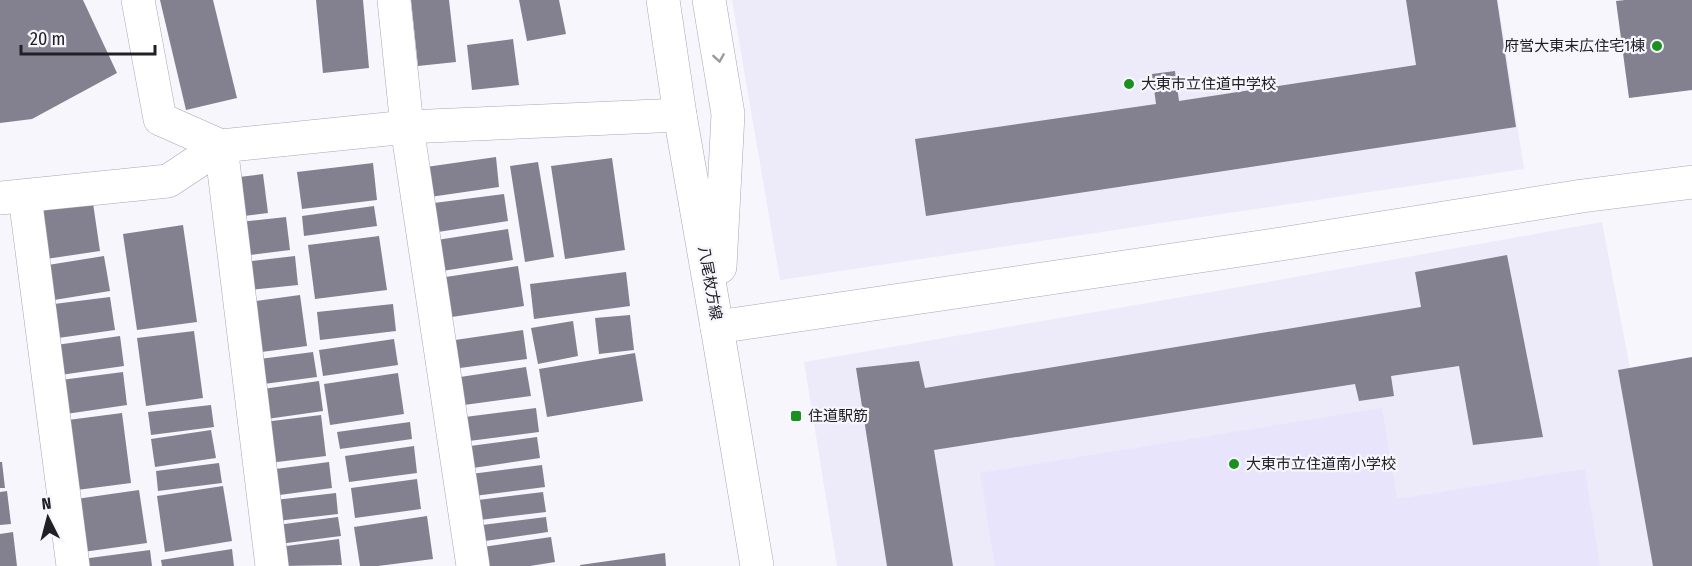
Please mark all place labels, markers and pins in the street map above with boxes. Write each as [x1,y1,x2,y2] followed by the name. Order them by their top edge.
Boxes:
[1504,37,1645,55] place label: 府営大東末広住宅1棟
[1650,39,1664,53] marker: 府営大東末広住宅1棟
[1141,75,1276,93] place label: 大東市立住道中学校
[1122,77,1136,91] marker: 大東市立住道中学校
[808,407,868,425] place label: 住道駅筋
[789,409,803,423] marker: 住道駅筋
[1246,455,1396,473] place label: 大東市立住道南小学校
[1227,457,1241,471] marker: 大東市立住道南小学校

